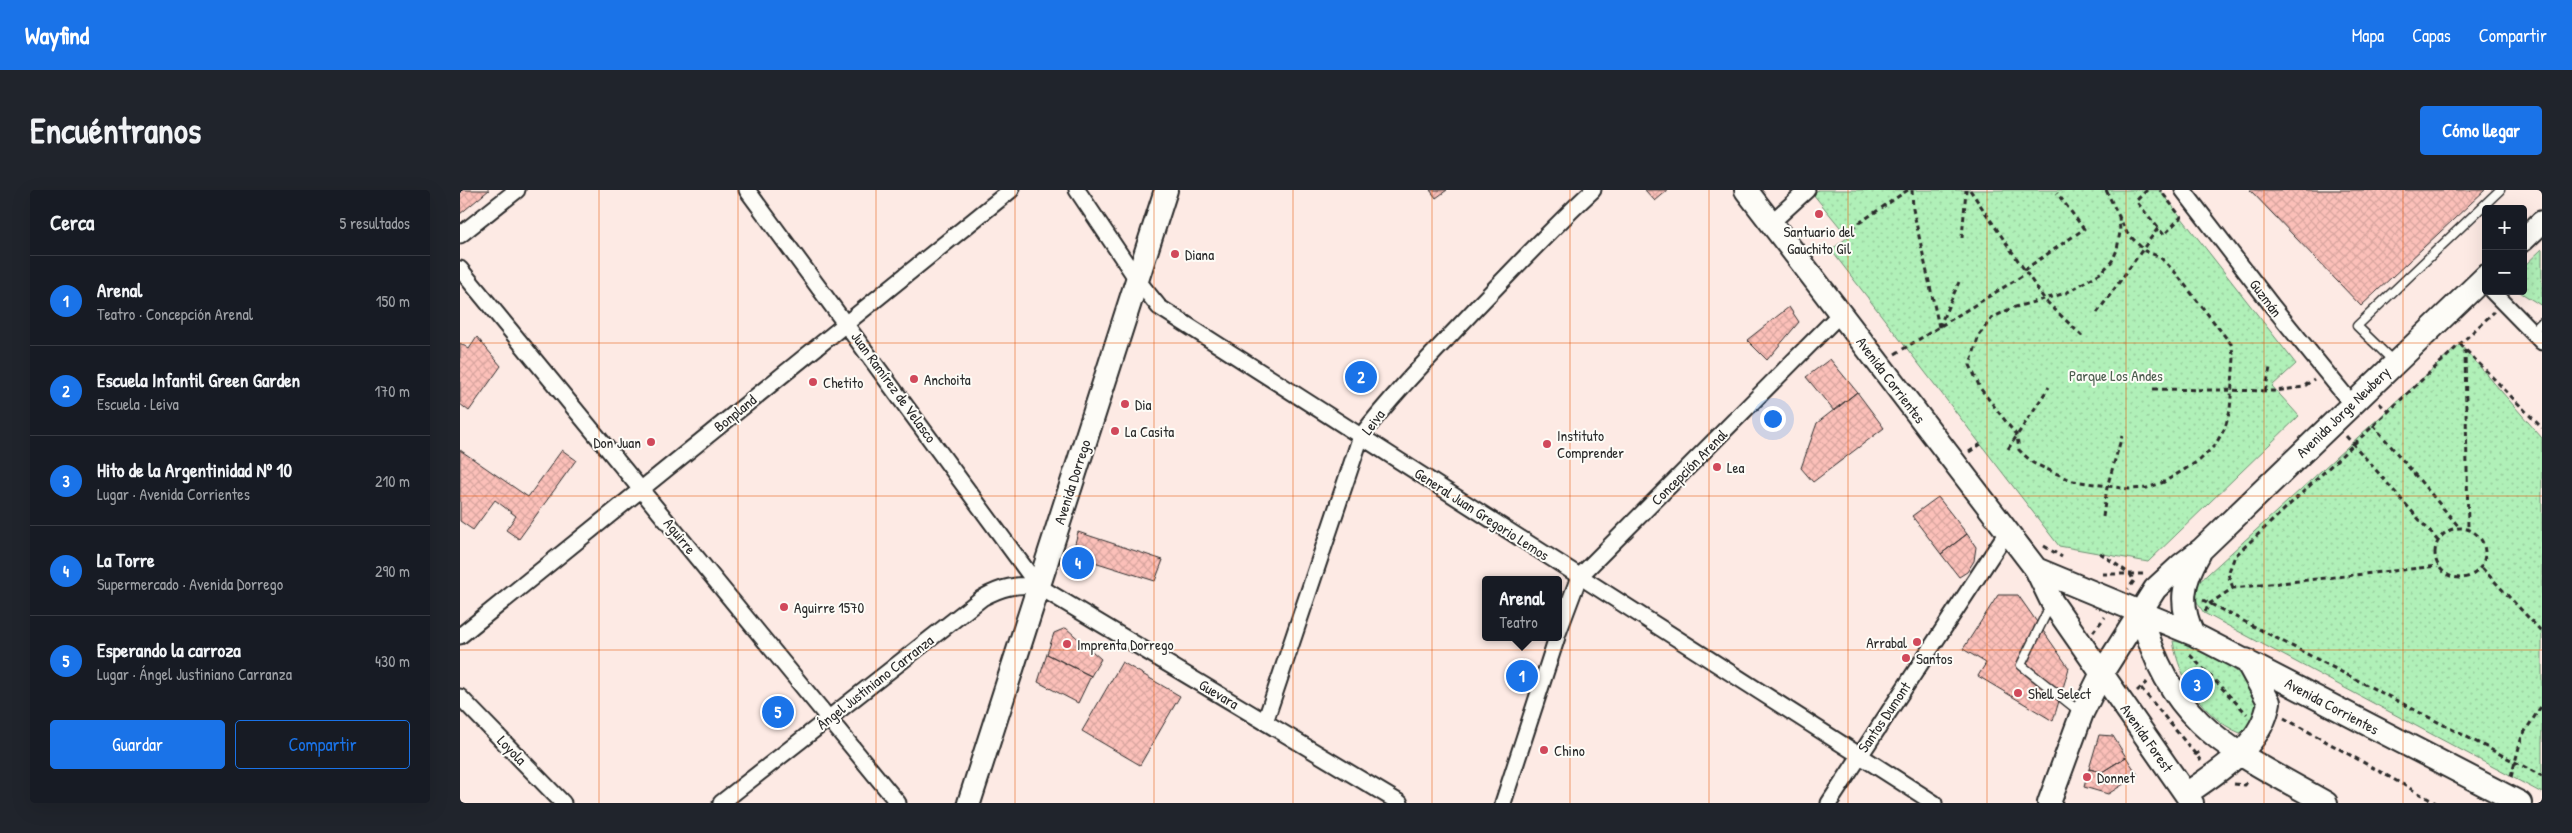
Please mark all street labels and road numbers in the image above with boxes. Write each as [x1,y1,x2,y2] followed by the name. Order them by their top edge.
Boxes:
[2245,275,2287,321] street label: Guzmán
[847,327,941,447] street label: Juan Ramírez de Velasco
[1851,332,1931,428] street label: Avenida Corrientes
[2291,362,2395,462] street label: Avenida Jorge Newbery
[709,389,761,437] street label: Bonpland
[1357,405,1390,439] street label: Leiva
[1646,424,1732,510] street label: Concepción Arenal
[1048,437,1096,527] street label: Avenida Dorrego
[1411,463,1554,566] street label: General Juan Gregorio Lemos
[659,514,701,559] street label: Aguirre
[812,630,938,734] street label: Ángel Justiniano Carranza
[2281,672,2383,740] street label: Avenida Corrientes
[1195,674,1243,714] street label: Guevara
[1853,677,1916,757] street label: Santos Dumont
[2116,700,2179,777] street label: Avenida Forest
[493,731,531,770] street label: Loyola

